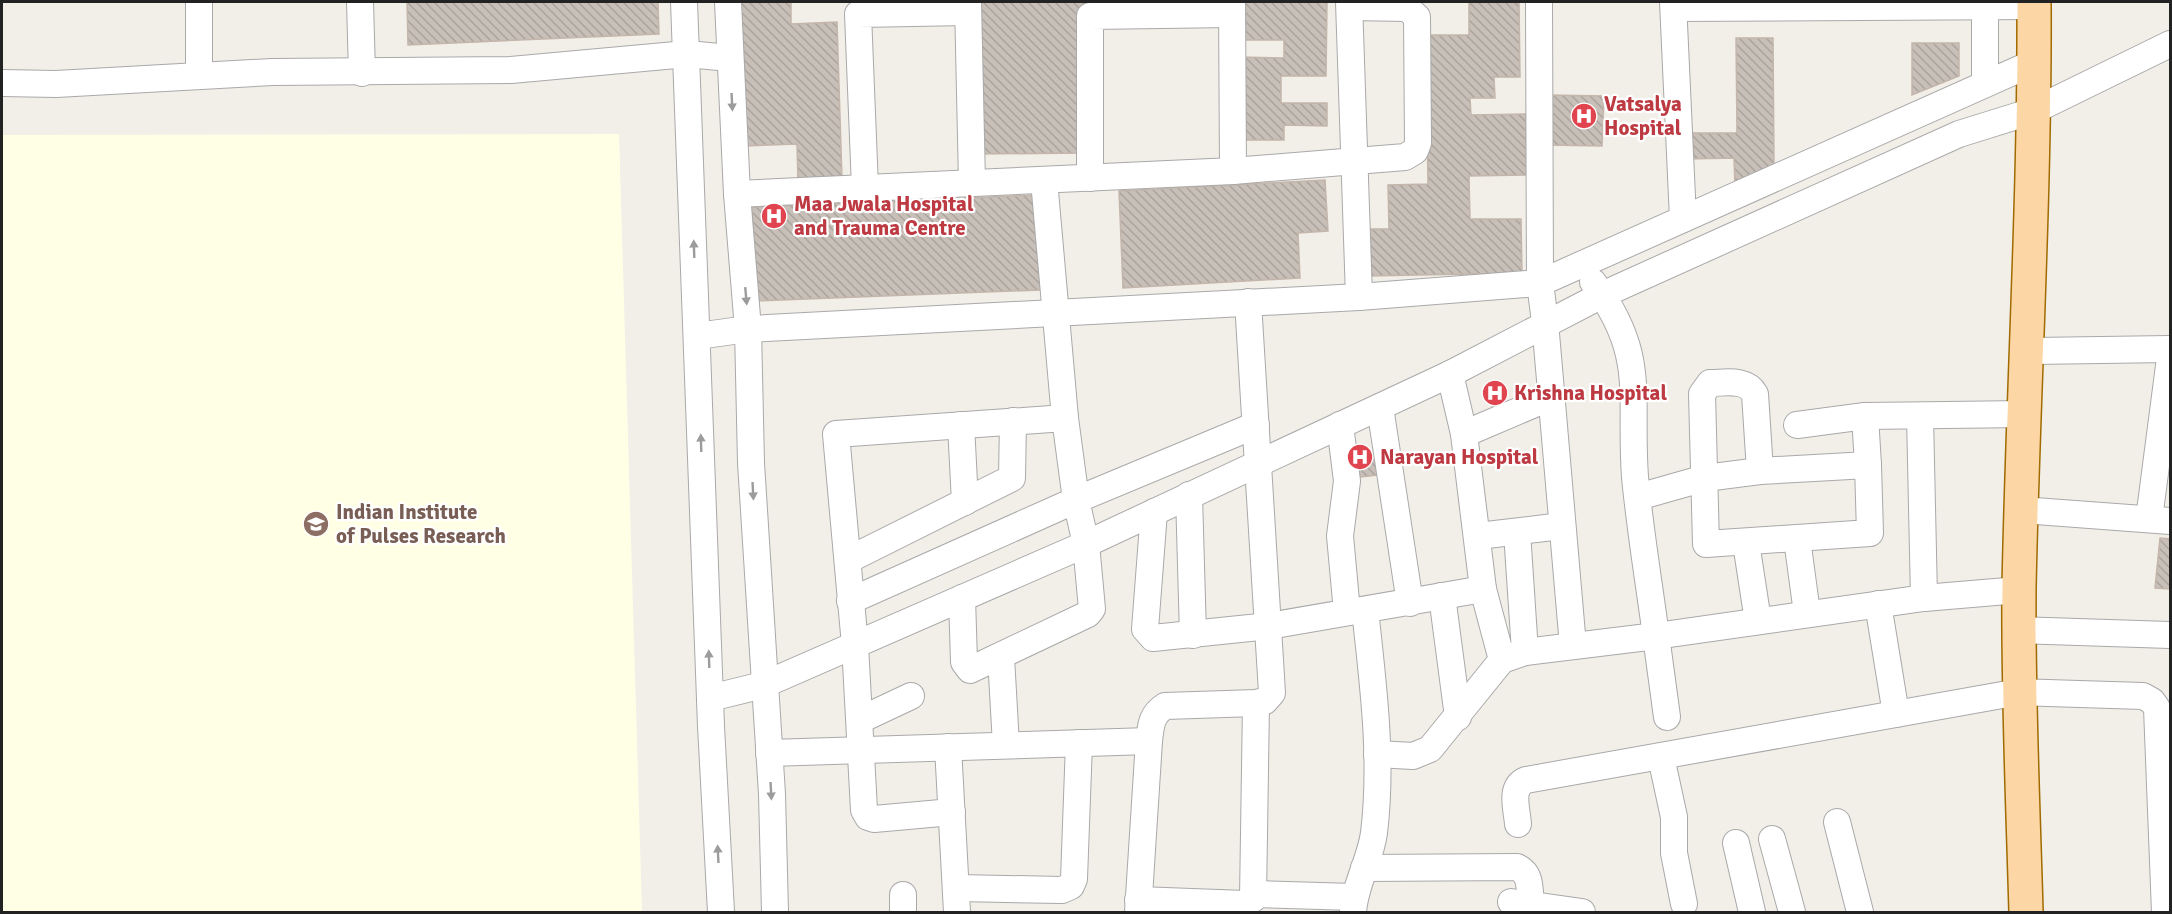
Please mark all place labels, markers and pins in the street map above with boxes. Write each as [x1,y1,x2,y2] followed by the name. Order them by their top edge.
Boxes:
[1604,91,1682,141] place label: Vatsalya Hospital
[1569,101,1599,131] hospital icon: Vatsalya Hospital
[794,191,974,241] place label: Maa Jwala Hospital and Trauma Centre
[759,201,789,231] hospital icon: Maa Jwala Hospital and Trauma Centre
[1480,378,1510,408] hospital icon: Krishna Hospital
[1514,380,1667,406] place label: Krishna Hospital
[1345,442,1375,472] hospital icon: Narayan Hospital
[1380,444,1539,470] place label: Narayan Hospital
[336,499,506,549] place label: Indian Institute of Pulses Research
[301,509,331,539] school or university icon: Indian Institute of Pulses Research

